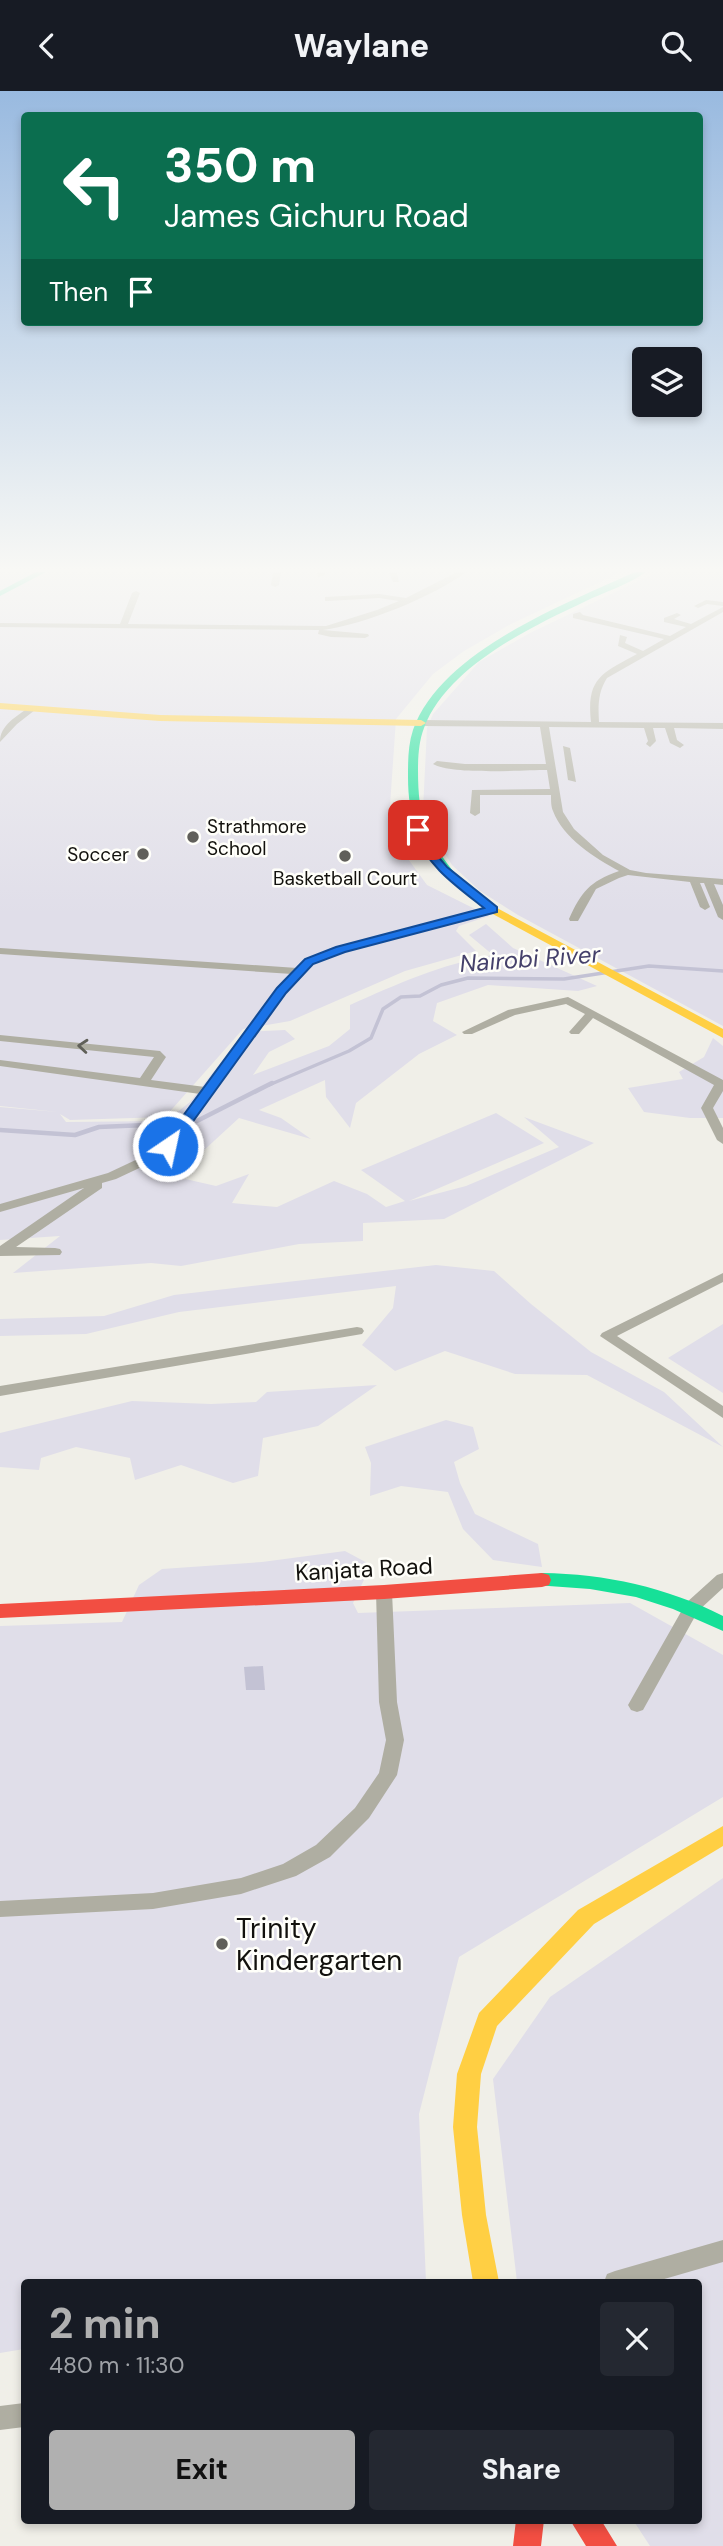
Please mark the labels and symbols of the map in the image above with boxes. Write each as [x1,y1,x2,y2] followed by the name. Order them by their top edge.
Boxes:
[388,800,448,860] pin
[207,814,307,861] place label: Strathmore School
[185,829,201,845] marker: Strathmore School
[67,842,129,867] place label: Soccer
[135,846,151,862] marker: Soccer
[337,848,353,864] marker: Basketball Court
[273,866,417,891] place label: Basketball Court
[459,938,602,979] water label: Nairobi River
[77,1039,88,1054] one-way arrow
[131,1109,205,1183] position arrow
[295,1550,433,1588] street label: Kanjata Road
[236,1910,402,1979] place label: Trinity Kindergarten
[214,1936,230,1952] marker: Trinity Kindergarten

